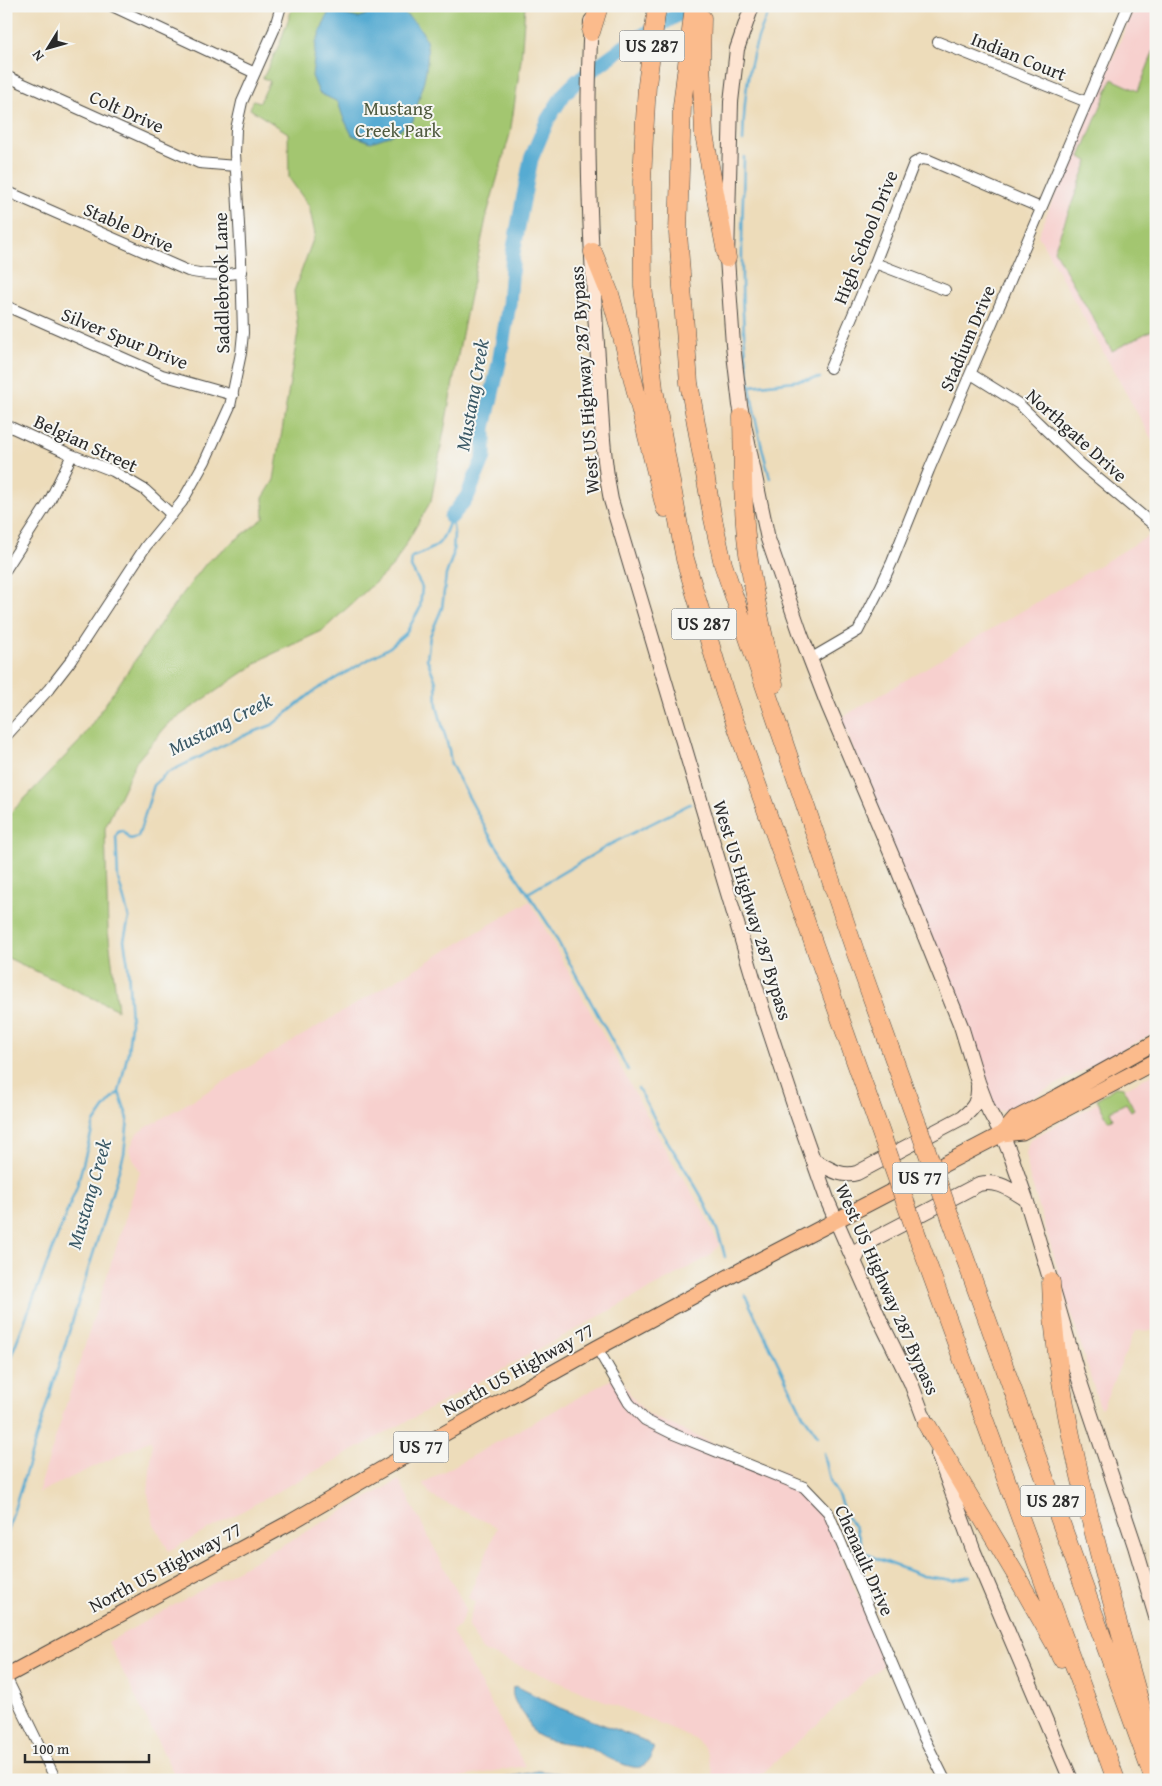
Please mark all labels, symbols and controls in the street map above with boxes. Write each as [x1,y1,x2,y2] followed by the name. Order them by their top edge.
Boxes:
[22,22,72,72] north arrow
[967,24,1071,88] street label: Indian Court
[620,30,684,61] road number: US 287
[26,46,48,66] text: N
[85,82,169,140] street label: Colt Drive
[355,94,441,144] park label: Mustang Creek Park
[825,166,905,308] street label: High School Drive
[80,195,179,259] street label: Stable Drive
[206,212,236,354] street label: Saddlebrook Lane
[562,265,606,495] street label: West US Highway 287 Bypass
[932,280,1002,396] street label: Stadium Drive
[57,300,193,376] street label: Silver Spur Drive
[447,336,496,453] water label: Mustang Creek
[1020,382,1134,488] street label: Northgate Drive
[29,407,143,479] street label: Belgian Street
[672,608,736,640] road number: US 287
[163,685,278,762] water label: Mustang Creek
[706,796,800,1024] street label: West US Highway 287 Bypass
[59,1135,118,1252] water label: Mustang Creek
[892,1162,948,1194] road number: US 77
[829,1179,947,1399] street label: West US Highway 287 Bypass
[437,1316,599,1422] street label: North US Highway 77
[394,1431,448,1462] road number: US 77
[1020,1485,1086,1516] road number: US 287
[828,1500,902,1620] street label: Chenault Drive
[84,1515,246,1619] street label: North US Highway 77
[25,1731,149,1763] scale bar
[32,1738,70,1759] text: 100 m

